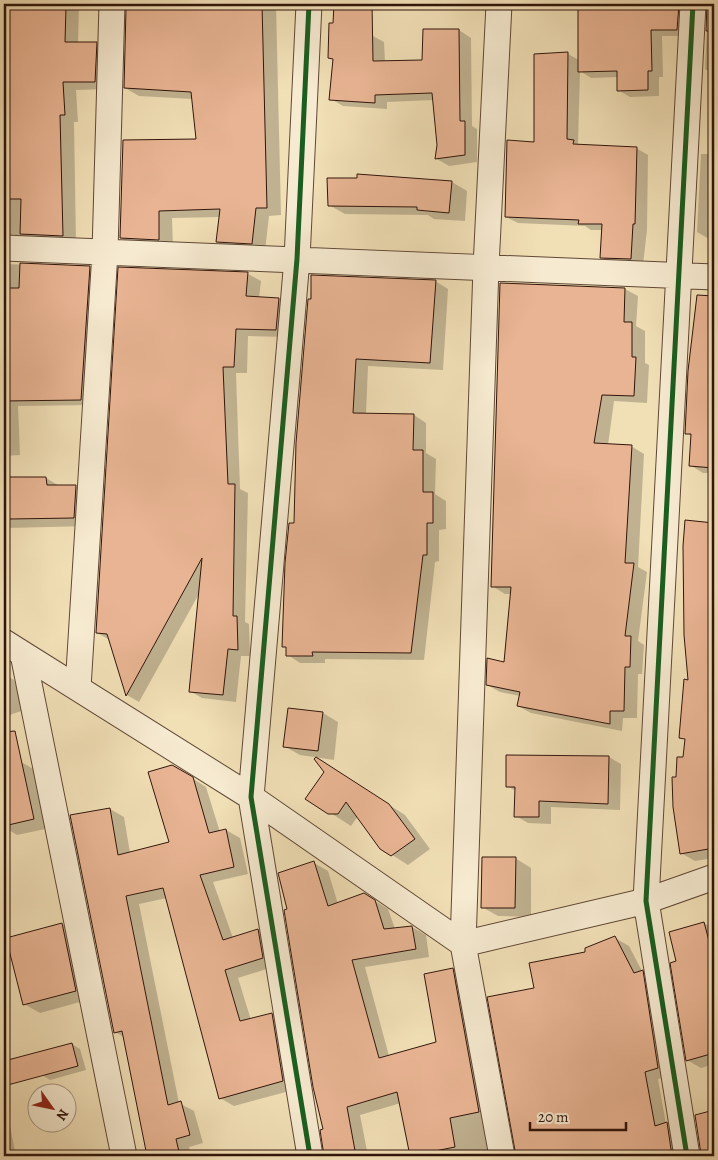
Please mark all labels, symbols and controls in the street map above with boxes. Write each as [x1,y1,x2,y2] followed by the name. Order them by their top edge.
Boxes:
[28,1082,78,1132] north arrow
[530,1100,627,1132] scale bar
[52,1105,73,1124] text: N
[538,1107,569,1127] text: 20 m

